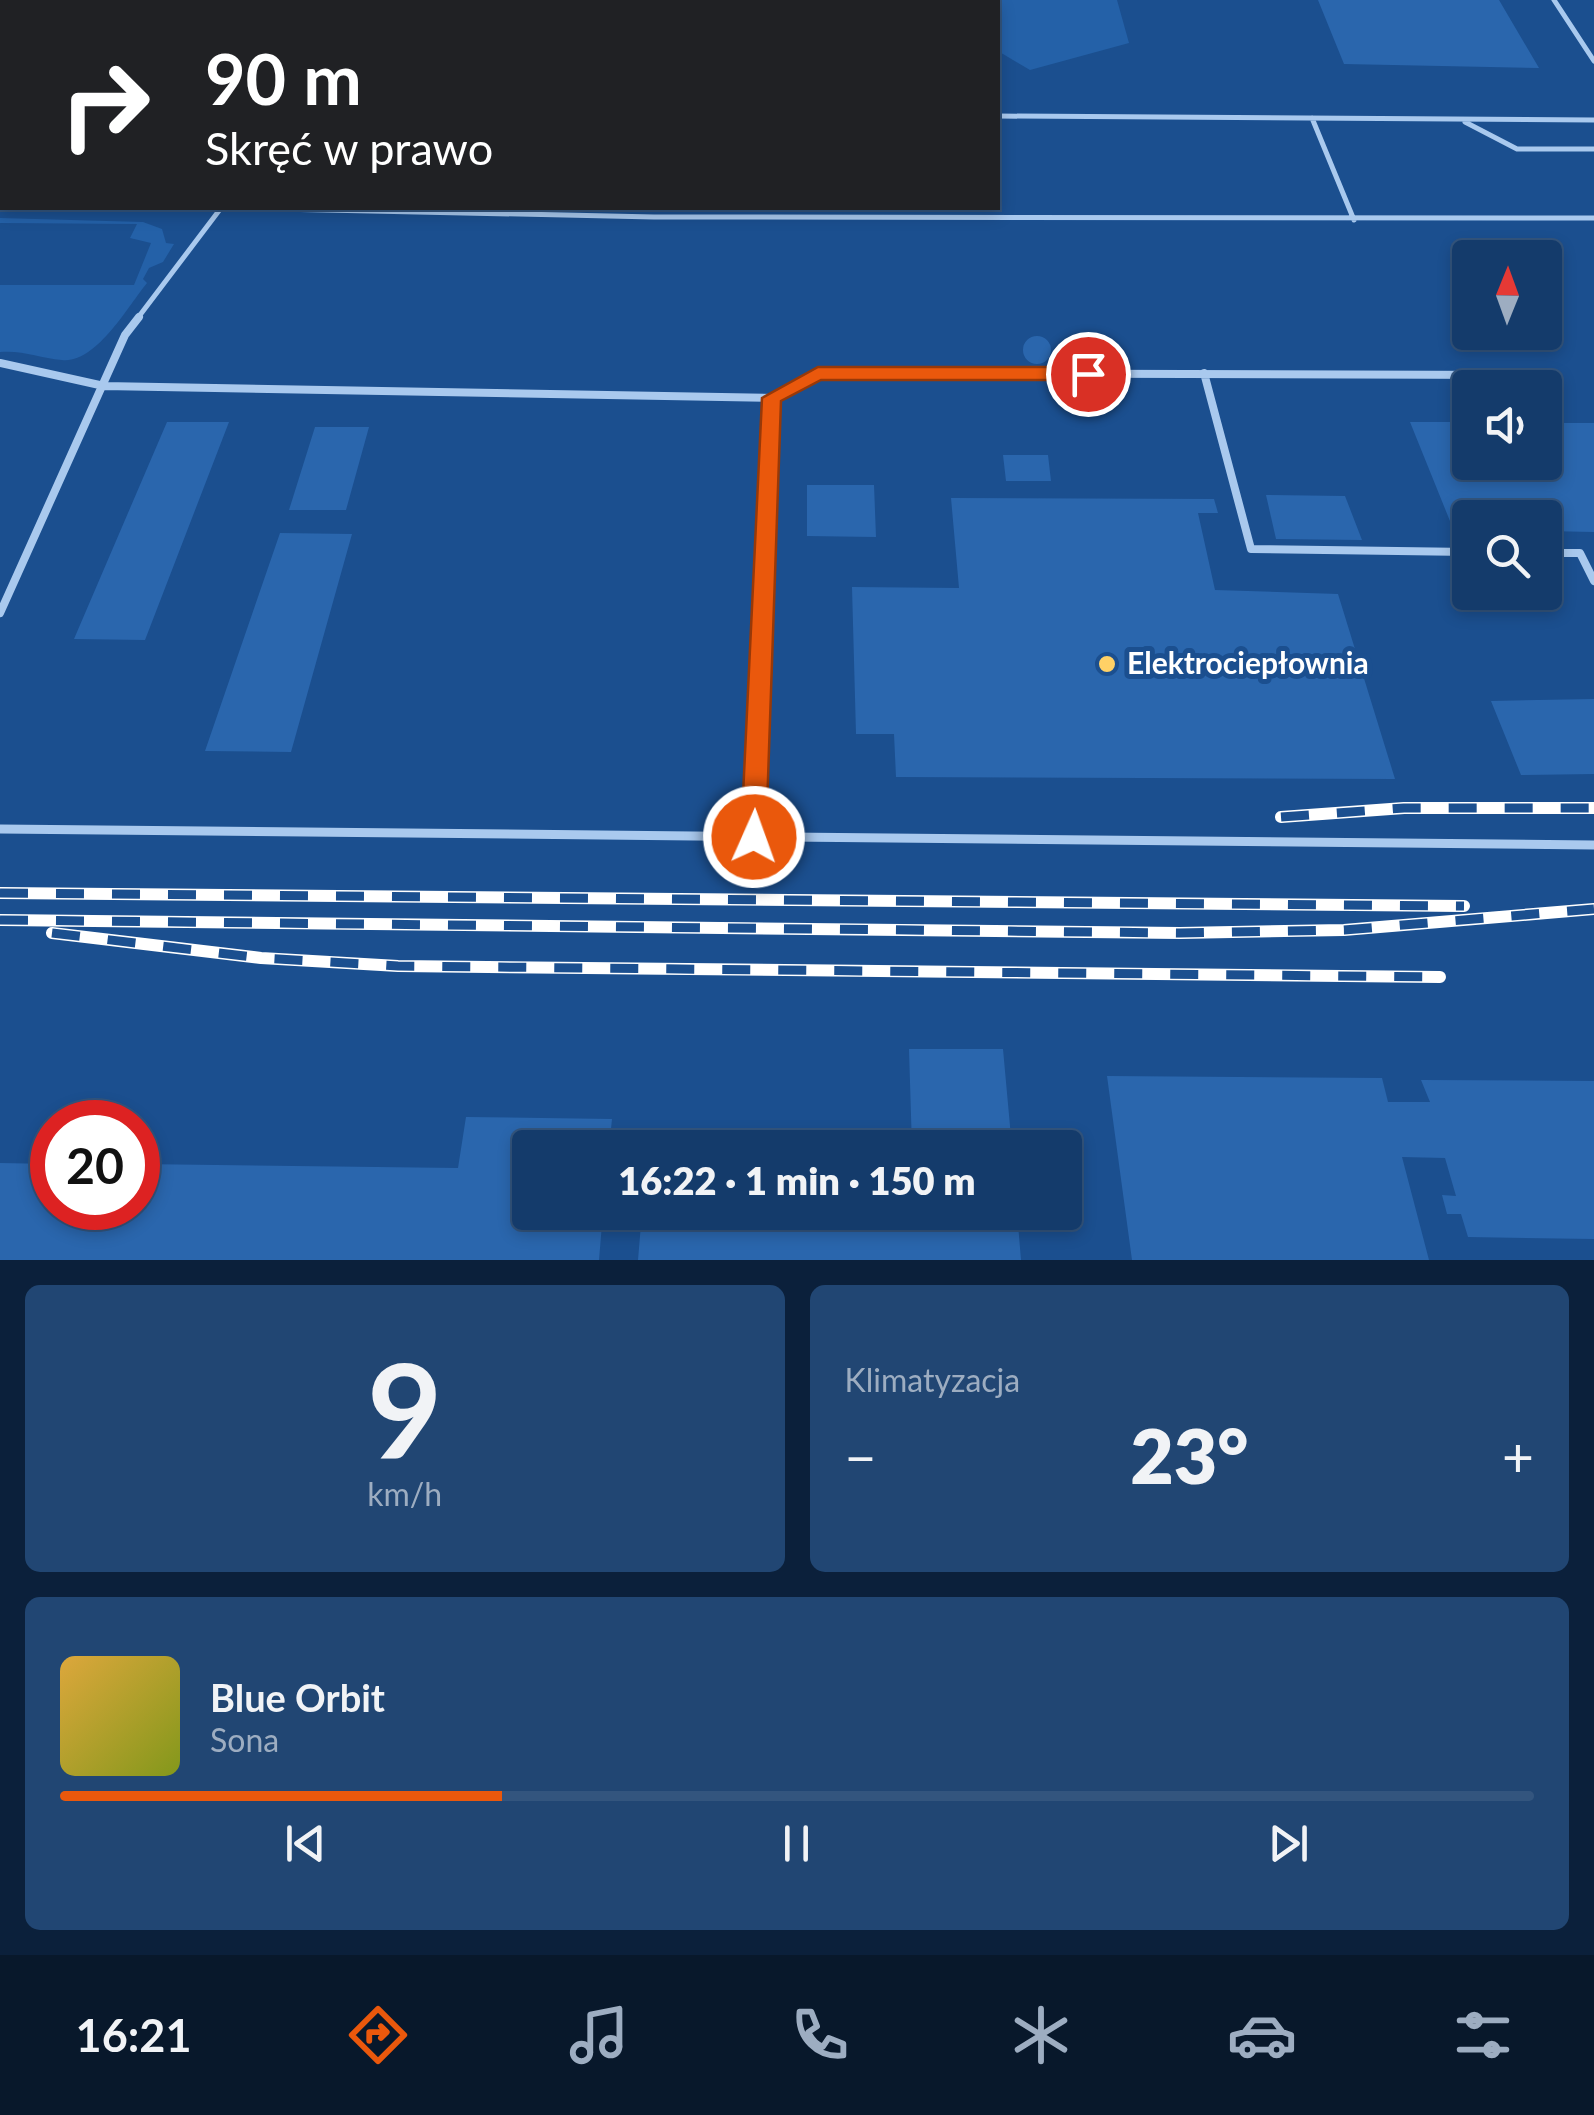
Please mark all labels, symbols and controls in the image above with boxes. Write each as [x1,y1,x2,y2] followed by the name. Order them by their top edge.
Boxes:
[205,36,362,120] text: 90 m
[40,40,170,170] icon: right
[205,121,493,175] text: Skręć w prawo
[1452,240,1562,350] north arrow
[1452,240,1562,610] map controls
[1046,332,1131,417] pin
[1061,347,1116,402] icon: arrive
[1452,370,1562,480] button: sound
[1452,500,1562,610] button: search
[1127,644,1369,680] place label: Elektrociepłownia
[1096,653,1118,675] marker: Elektrociepłownia
[702,785,806,889] position arrow
[30,1100,160,1230] speed limit sign: 20
[618,1157,976,1203] text: 16:22 · 1 min · 150 m
[367,1331,442,1487] text: 9
[845,1360,1020,1399] text: Klimatyzacja
[1130,1410,1248,1500] text: 23°
[845,1423,876,1489] text: −
[1502,1423,1534,1489] text: +
[367,1474,442,1513] text: km/h
[210,1674,385,1720] text: Blue Orbit
[210,1720,279,1759] text: Sona
[278,1816,333,1871] icon: previous
[769,1816,824,1871] icon: pause
[1261,1816,1316,1871] icon: next
[343,2000,413,2070] icon: directions
[564,2000,634,2070] icon: music
[785,2000,855,2070] icon: phone
[1006,2000,1076,2070] icon: climate
[1227,2000,1297,2070] icon: car
[1448,2000,1518,2070] icon: filters
[76,2008,192,2062] text: 16:21

